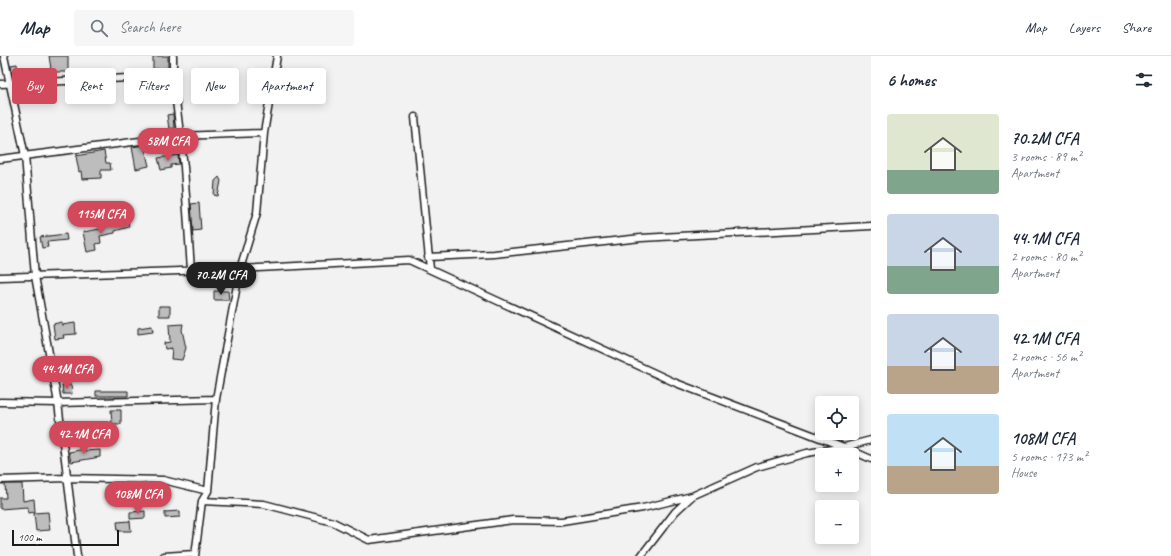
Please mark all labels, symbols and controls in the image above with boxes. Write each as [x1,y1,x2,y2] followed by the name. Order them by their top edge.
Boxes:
[74,10,354,46] search box
[20,16,50,40] text: Map
[88,17,110,39] icon: search
[120,18,181,37] text: Search here
[1025,19,1047,36] text: Map
[1069,19,1100,36] text: Layers
[1122,19,1151,36] text: Share
[12,68,57,104] chip: Buy
[65,68,116,104] chip: Rent
[124,68,183,104] chip: Filters
[191,68,239,104] chip: New
[247,68,326,104] chip: Apartment
[1133,69,1155,91] icon: filters
[887,70,935,91] text: 6 homes
[131,128,205,162] pin: 58M CFA
[1011,128,1078,149] text: 70.2M CFA
[919,130,967,178] icon: home
[147,133,189,149] text: 58M CFA
[1011,149,1081,165] text: 3 rooms · 89 m²
[1011,165,1059,181] text: Apartment
[60,201,142,235] pin: 115M CFA
[77,206,125,222] text: 115M CFA
[1011,228,1078,249] text: 44.1M CFA
[919,230,967,278] icon: home
[1011,249,1081,265] text: 2 rooms · 80 m²
[175,262,267,296] pin: 70.2M CFA
[1011,265,1059,281] text: Apartment
[195,267,247,283] text: 70.2M CFA
[1011,328,1078,349] text: 42.1M CFA
[919,330,967,378] icon: home
[1011,349,1081,365] text: 2 rooms · 56 m²
[21,356,113,390] pin: 44.1M CFA
[41,361,93,377] text: 44.1M CFA
[1011,365,1059,381] text: Apartment
[815,396,859,544] map controls
[815,396,859,440] button: locate
[38,421,130,455] pin: 42.1M CFA
[58,426,110,442] text: 42.1M CFA
[1011,428,1075,449] text: 108M CFA
[919,430,967,478] icon: home
[815,448,859,492] button: +
[1011,449,1087,465] text: 5 rooms · 173 m²
[1011,465,1036,481] text: House
[97,481,179,515] pin: 108M CFA
[114,486,162,502] text: 108M CFA
[815,500,859,544] button: −
[12,528,119,547] scale bar
[18,530,42,544] text: 100 m

